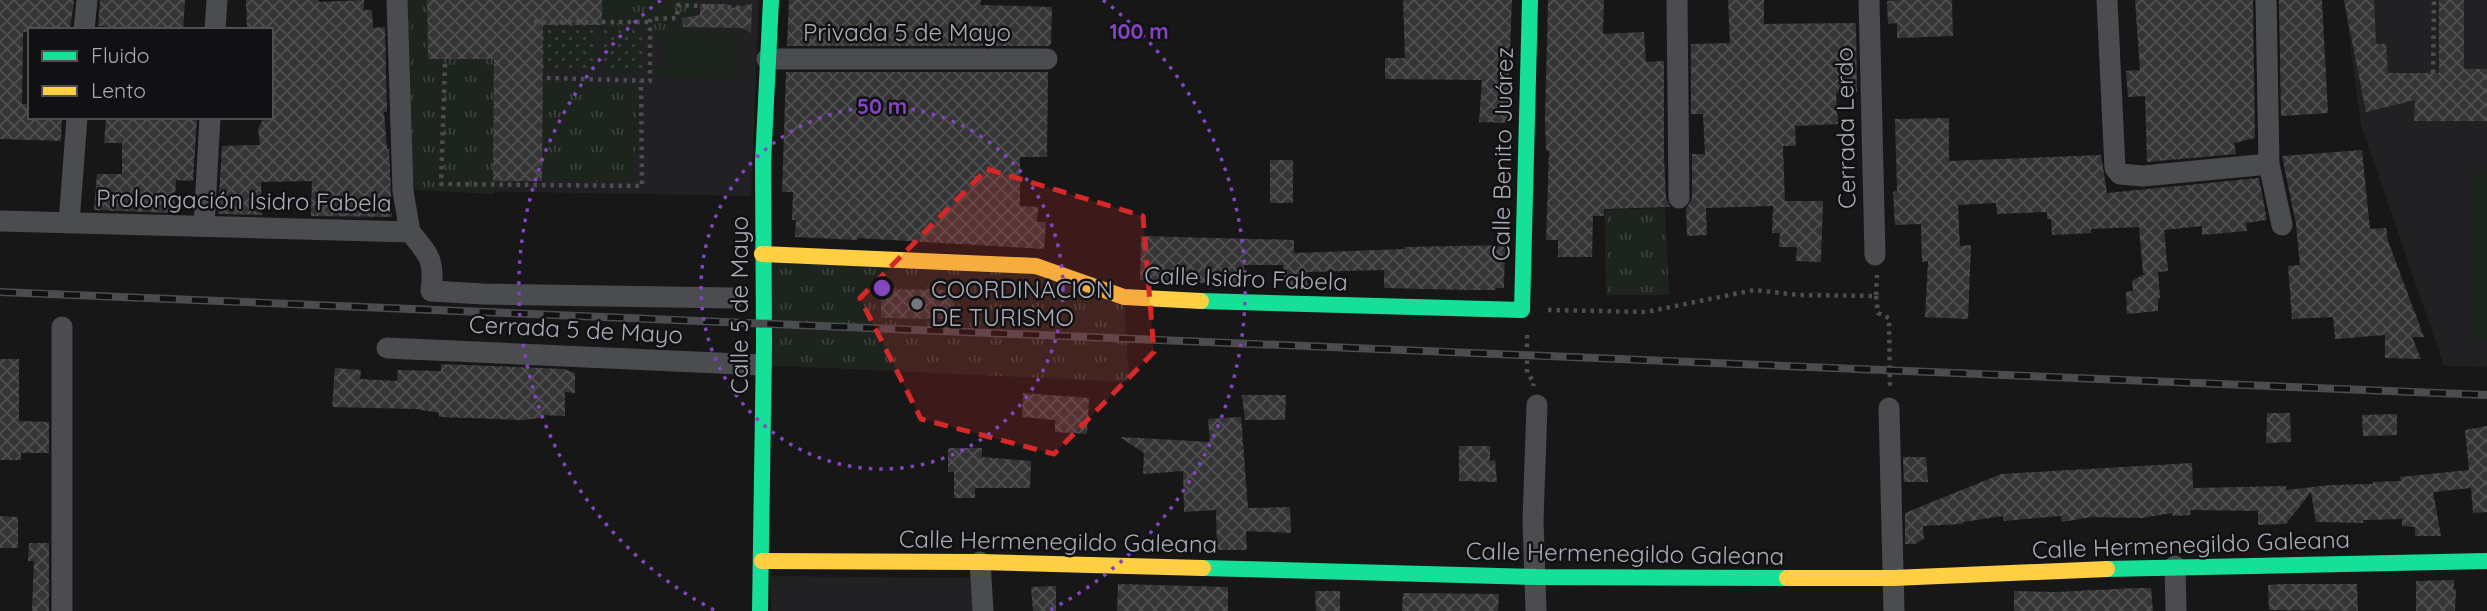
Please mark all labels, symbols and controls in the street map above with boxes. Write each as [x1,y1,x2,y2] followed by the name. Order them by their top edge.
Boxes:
[803,17,1011,47] street label: Privada 5 de Mayo
[1109,18,1169,44] text: 100 m
[28,28,273,119] legend
[91,42,149,68] text: Fluido
[1485,47,1519,261] street label: Calle Benito Juárez
[1829,47,1861,209] street label: Cerrada Lerdo
[91,77,146,103] text: Lento
[857,93,907,119] text: 50 m
[96,182,392,218] street label: Prolongación Isidro Fabela
[724,216,754,394] street label: Calle 5 de Mayo
[1144,259,1348,297] street label: Calle Isidro Fabela
[931,274,1113,332] place label: COORDINACION DE TURISMO
[870,276,894,300] centre of rings
[909,296,925,312] marker: COORDINACION DE TURISMO
[468,308,684,350] street label: Cerrada 5 de Mayo
[899,523,1217,559] street label: Calle Hermenegildo Galeana
[2031,523,2351,565] street label: Calle Hermenegildo Galeana
[1466,535,1784,571] street label: Calle Hermenegildo Galeana

